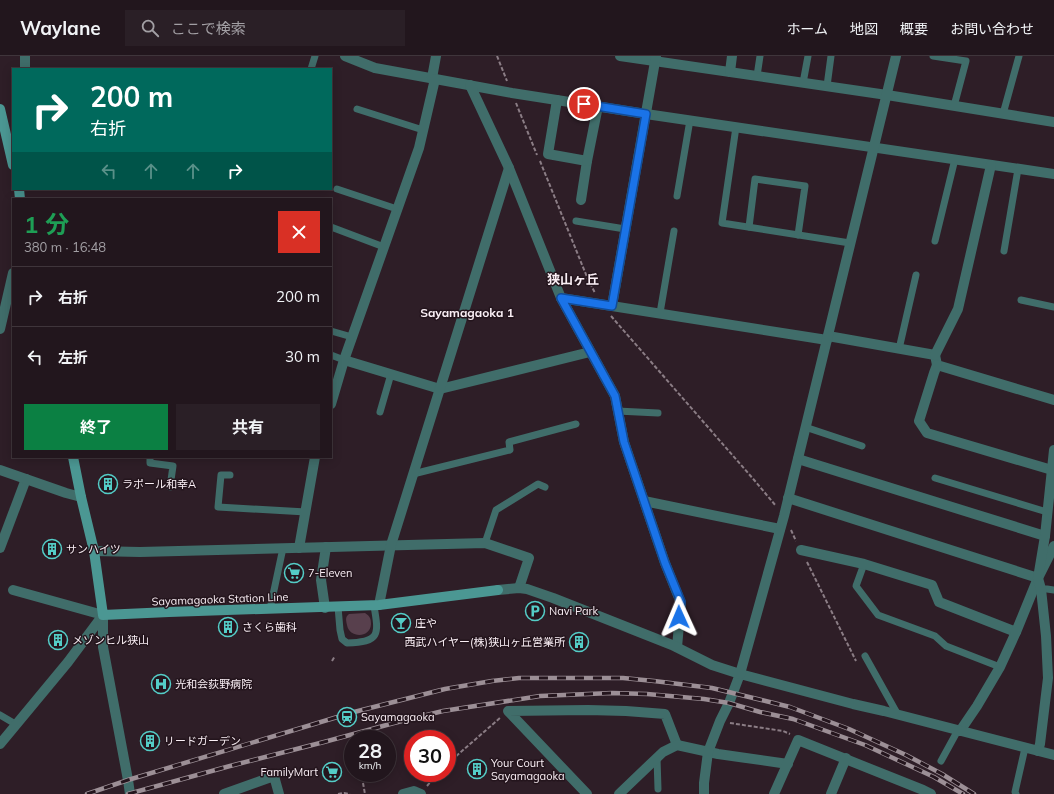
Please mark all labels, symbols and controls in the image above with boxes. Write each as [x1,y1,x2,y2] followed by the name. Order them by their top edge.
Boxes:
[125,10,405,46] search box
[20,16,101,40] text: Waylane
[139,17,161,39] icon: search
[171,19,246,38] text: ここで検索
[786,20,828,38] text: ホーム
[850,20,878,38] text: 地図
[900,20,928,38] text: 概要
[950,20,1034,38] text: お問い合わせ
[90,79,173,114] text: 200 m
[24,84,76,136] icon: right
[567,87,601,121] pin
[573,93,595,115] icon: arrive
[90,117,126,140] text: 右折
[98,160,120,182] icon: left
[140,160,162,182] icon: ahead
[182,160,204,182] icon: ahead
[224,160,246,182] icon: right
[24,209,69,239] text: 1 分
[278,211,320,253] button: close
[24,239,106,255] text: 380 m · 16:48
[547,271,599,287] district label: 狭山ヶ丘
[24,286,46,308] icon: right
[276,287,320,306] text: 200 m
[58,288,88,307] text: 右折
[420,305,514,320] district label: Sayamagaoka 1
[24,346,46,368] icon: left
[285,347,320,366] text: 30 m
[58,348,88,367] text: 左折
[24,404,168,450] button: 終了
[176,404,320,450] button: 共有
[97,473,119,495] building icon: ラポール和幸A
[122,477,196,491] place label: ラポール和幸A
[41,538,63,560] building icon: サンハイツ
[66,542,121,556] place label: サンハイツ
[283,562,305,584] supermarket icon: 7-Eleven
[308,566,353,580] place label: 7-Eleven
[151,590,289,608] street label: Sayamagaoka Station Line
[658,596,700,638] position arrow
[524,600,546,622] parking icon: Navi Park
[549,604,599,618] place label: Navi Park
[390,612,412,634] bar icon: 庄や
[217,616,239,638] building icon: さくら歯科
[415,616,437,630] place label: 庄や
[242,620,297,634] place label: さくら歯科
[47,629,69,651] building icon: メゾンヒル狭山
[568,631,590,653] building icon: 西武ハイヤー(株)狭山ヶ丘営業所
[72,633,149,647] place label: メゾンヒル狭山
[405,635,566,649] place label: 西武ハイヤー(株)狭山ヶ丘営業所
[150,673,172,695] hospital icon: 光和会荻野病院
[175,677,252,691] place label: 光和会荻野病院
[336,706,358,728] station icon: Sayamagaoka
[361,710,435,724] place label: Sayamagaoka
[139,730,161,752] building icon: リードガーデン
[404,730,456,782] speed limit sign: 30
[164,734,241,748] place label: リードガーデン
[358,738,382,763] text: 28
[490,756,565,783] place label: Your Court Sayamagaoka
[466,758,488,780] building icon: Your Court Sayamagaoka
[359,759,381,772] text: km/h
[321,761,343,783] supermarket icon: FamilyMart
[261,765,318,779] place label: FamilyMart

